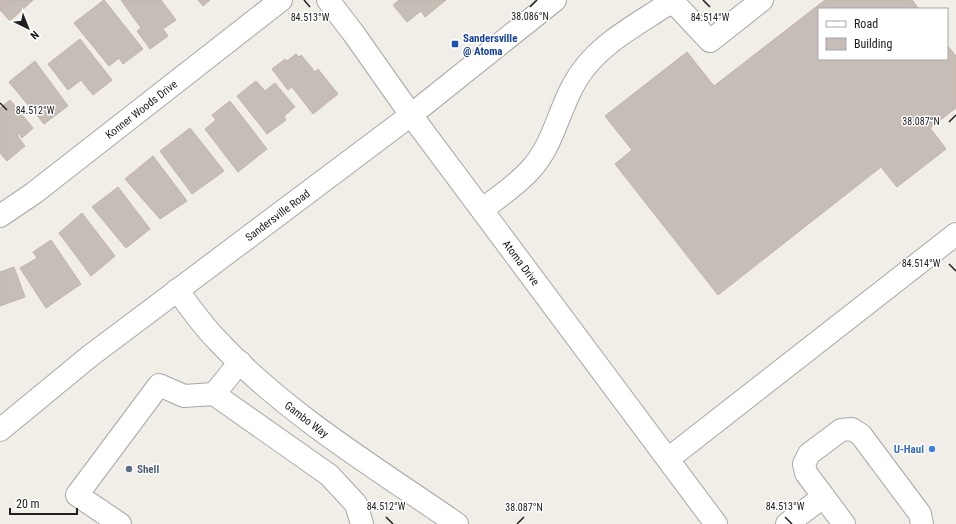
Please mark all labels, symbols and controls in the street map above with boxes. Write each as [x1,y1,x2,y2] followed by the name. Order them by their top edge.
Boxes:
[8,8,48,48] north arrow
[818,8,948,60] legend
[511,11,549,22] text: 38.086°N
[291,12,330,23] text: 84.513°W
[691,12,730,23] text: 84.514°W
[854,17,878,31] text: Road
[27,28,41,42] text: N
[463,32,517,58] place label: Sandersville @ Atoma
[854,37,892,51] text: Building
[450,39,460,49] marker: Sandersville @ Atoma
[103,77,180,141] street label: Konner Woods Drive
[16,105,55,116] text: 84.512°W
[902,116,940,127] text: 38.087°N
[243,187,312,244] street label: Sandersville Road
[500,237,542,288] street label: Atoma Drive
[902,258,941,269] text: 84.514°W
[282,399,331,440] street label: Gambo Way
[894,443,924,456] place label: U-Haul
[927,444,937,454] marker: U-Haul
[137,463,159,476] place label: Shell
[124,464,134,474] marker: Shell
[10,490,77,516] scale bar
[16,497,40,511] text: 20 m
[367,501,406,512] text: 84.512°W
[766,501,805,512] text: 84.513°W
[505,502,543,513] text: 38.087°N

